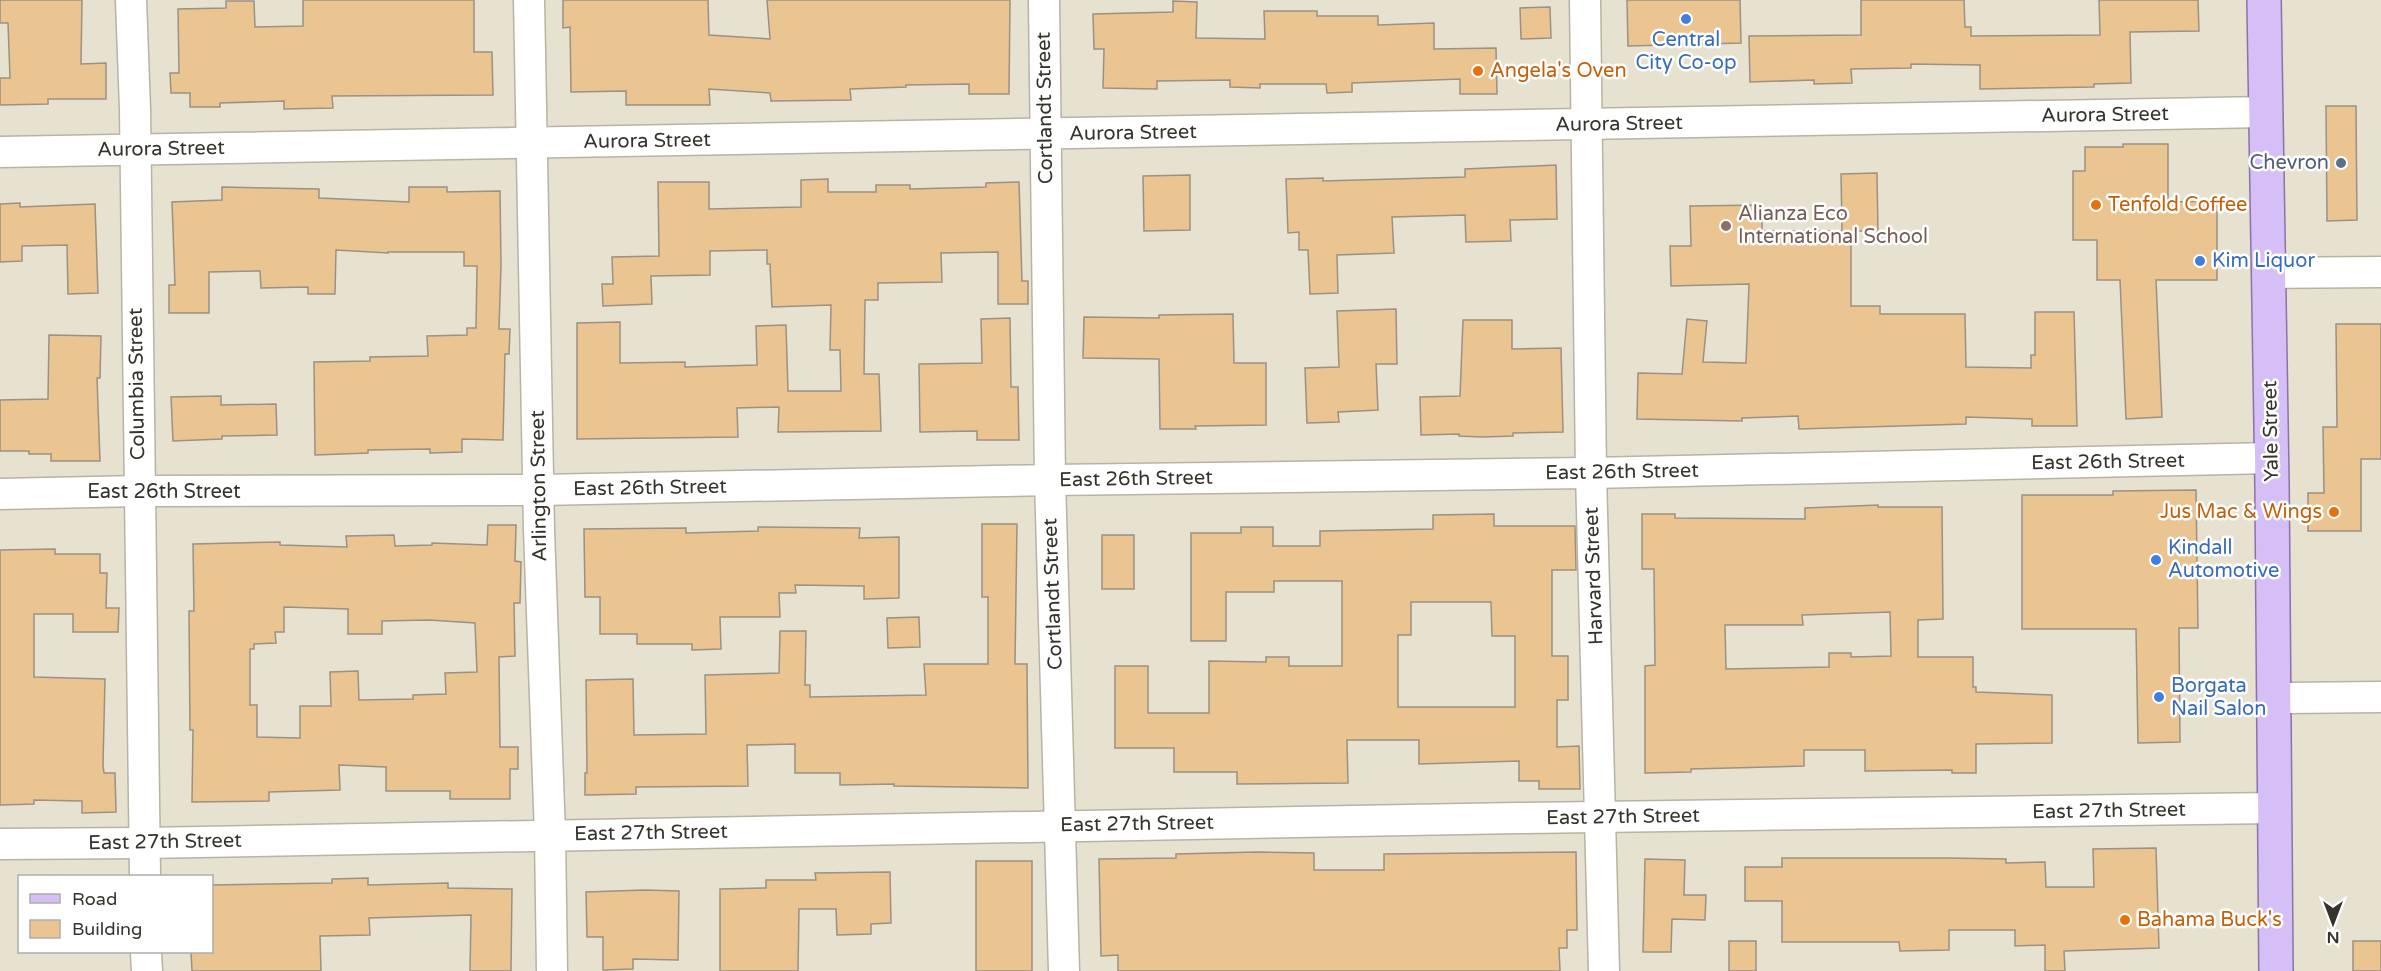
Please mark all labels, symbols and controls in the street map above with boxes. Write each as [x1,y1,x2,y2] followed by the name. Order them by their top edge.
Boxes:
[1679,12,1693,26] marker: Central City Co-op
[1635,28,1737,75] place label: Central City Co-op
[1032,31,1058,184] street label: Cortlandt Street
[1490,59,1627,83] place label: Angela's Oven
[1471,64,1485,78] marker: Angela's Oven
[2041,102,2169,128] street label: Aurora Street
[1555,111,1683,137] street label: Aurora Street
[1069,120,1197,146] street label: Aurora Street
[583,128,711,154] street label: Aurora Street
[97,136,225,162] street label: Aurora Street
[2249,151,2329,175] place label: Chevron
[2334,156,2348,170] marker: Chevron
[2108,193,2247,217] place label: Tenfold Coffee
[2089,198,2103,212] marker: Tenfold Coffee
[1738,202,1928,249] place label: Alianza Eco International School
[1719,219,1733,233] marker: Alianza Eco International School
[2212,249,2315,273] place label: Kim Liquor
[2193,254,2207,268] marker: Kim Liquor
[124,307,150,460] street label: Columbia Street
[2258,380,2284,482] street label: Yale Street
[526,410,552,562] street label: Arlington Street
[2031,449,2185,475] street label: East 26th Street
[1545,459,1699,485] street label: East 26th Street
[1059,466,1213,492] street label: East 26th Street
[573,475,727,501] street label: East 26th Street
[87,480,241,504] street label: East 26th Street
[2160,500,2322,524] place label: Jus Mac & Wings
[2327,505,2341,519] marker: Jus Mac & Wings
[1580,506,1608,645] street label: Harvard Street
[1038,517,1068,670] street label: Cortlandt Street
[2168,536,2279,583] place label: Kindall Automotive
[2149,553,2163,567] marker: Kindall Automotive
[2171,674,2266,721] place label: Borgata Nail Salon
[2152,690,2166,704] marker: Borgata Nail Salon
[2032,798,2186,824] street label: East 27th Street
[1546,804,1700,830] street label: East 27th Street
[1060,811,1214,837] street label: East 27th Street
[574,820,728,846] street label: East 27th Street
[88,829,242,855] street label: East 27th Street
[18,875,213,953] legend
[72,888,117,910] text: Road
[2303,893,2363,953] north arrow
[2137,908,2282,932] place label: Bahama Buck's
[2118,913,2132,927] marker: Bahama Buck's
[72,918,142,940] text: Building
[2327,927,2339,947] text: N

